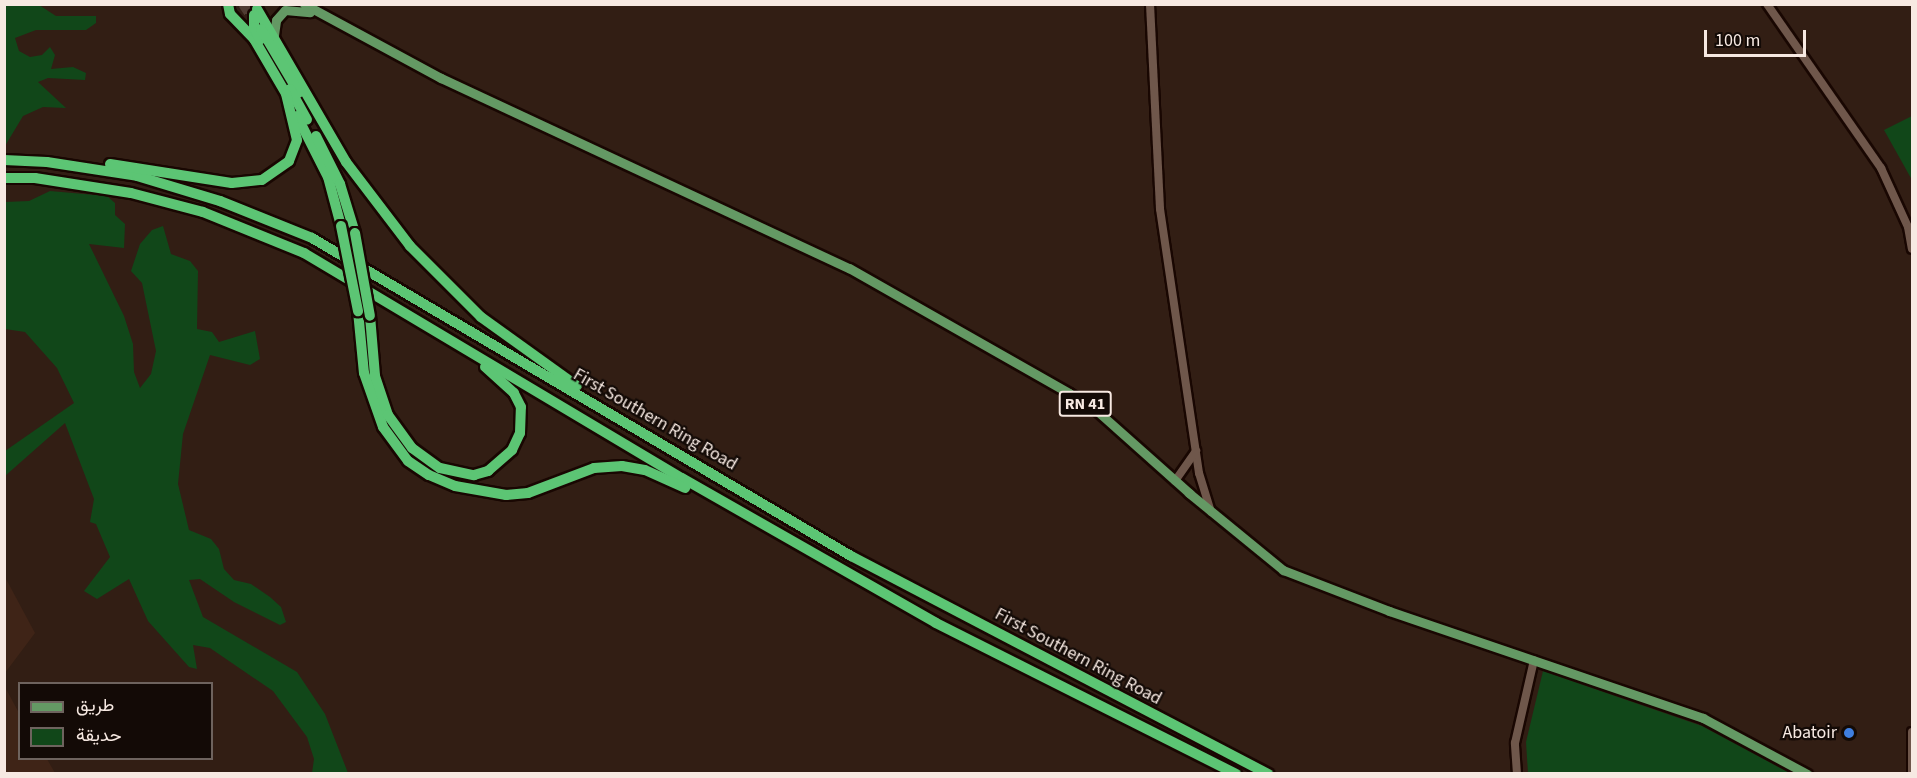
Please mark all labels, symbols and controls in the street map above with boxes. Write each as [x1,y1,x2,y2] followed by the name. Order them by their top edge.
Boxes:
[1707,18,1809,56] scale bar
[1715,28,1760,53] text: 100 m
[569,364,741,476] street label: First Southern Ring Road
[1058,391,1112,417] road number: RN 41
[991,604,1165,710] street label: First Southern Ring Road
[18,682,213,760] legend
[76,693,114,718] text: طريق
[1782,722,1837,744] place label: Abatoir
[76,723,122,748] text: حديقة
[1842,726,1856,740] marker: Abatoir

